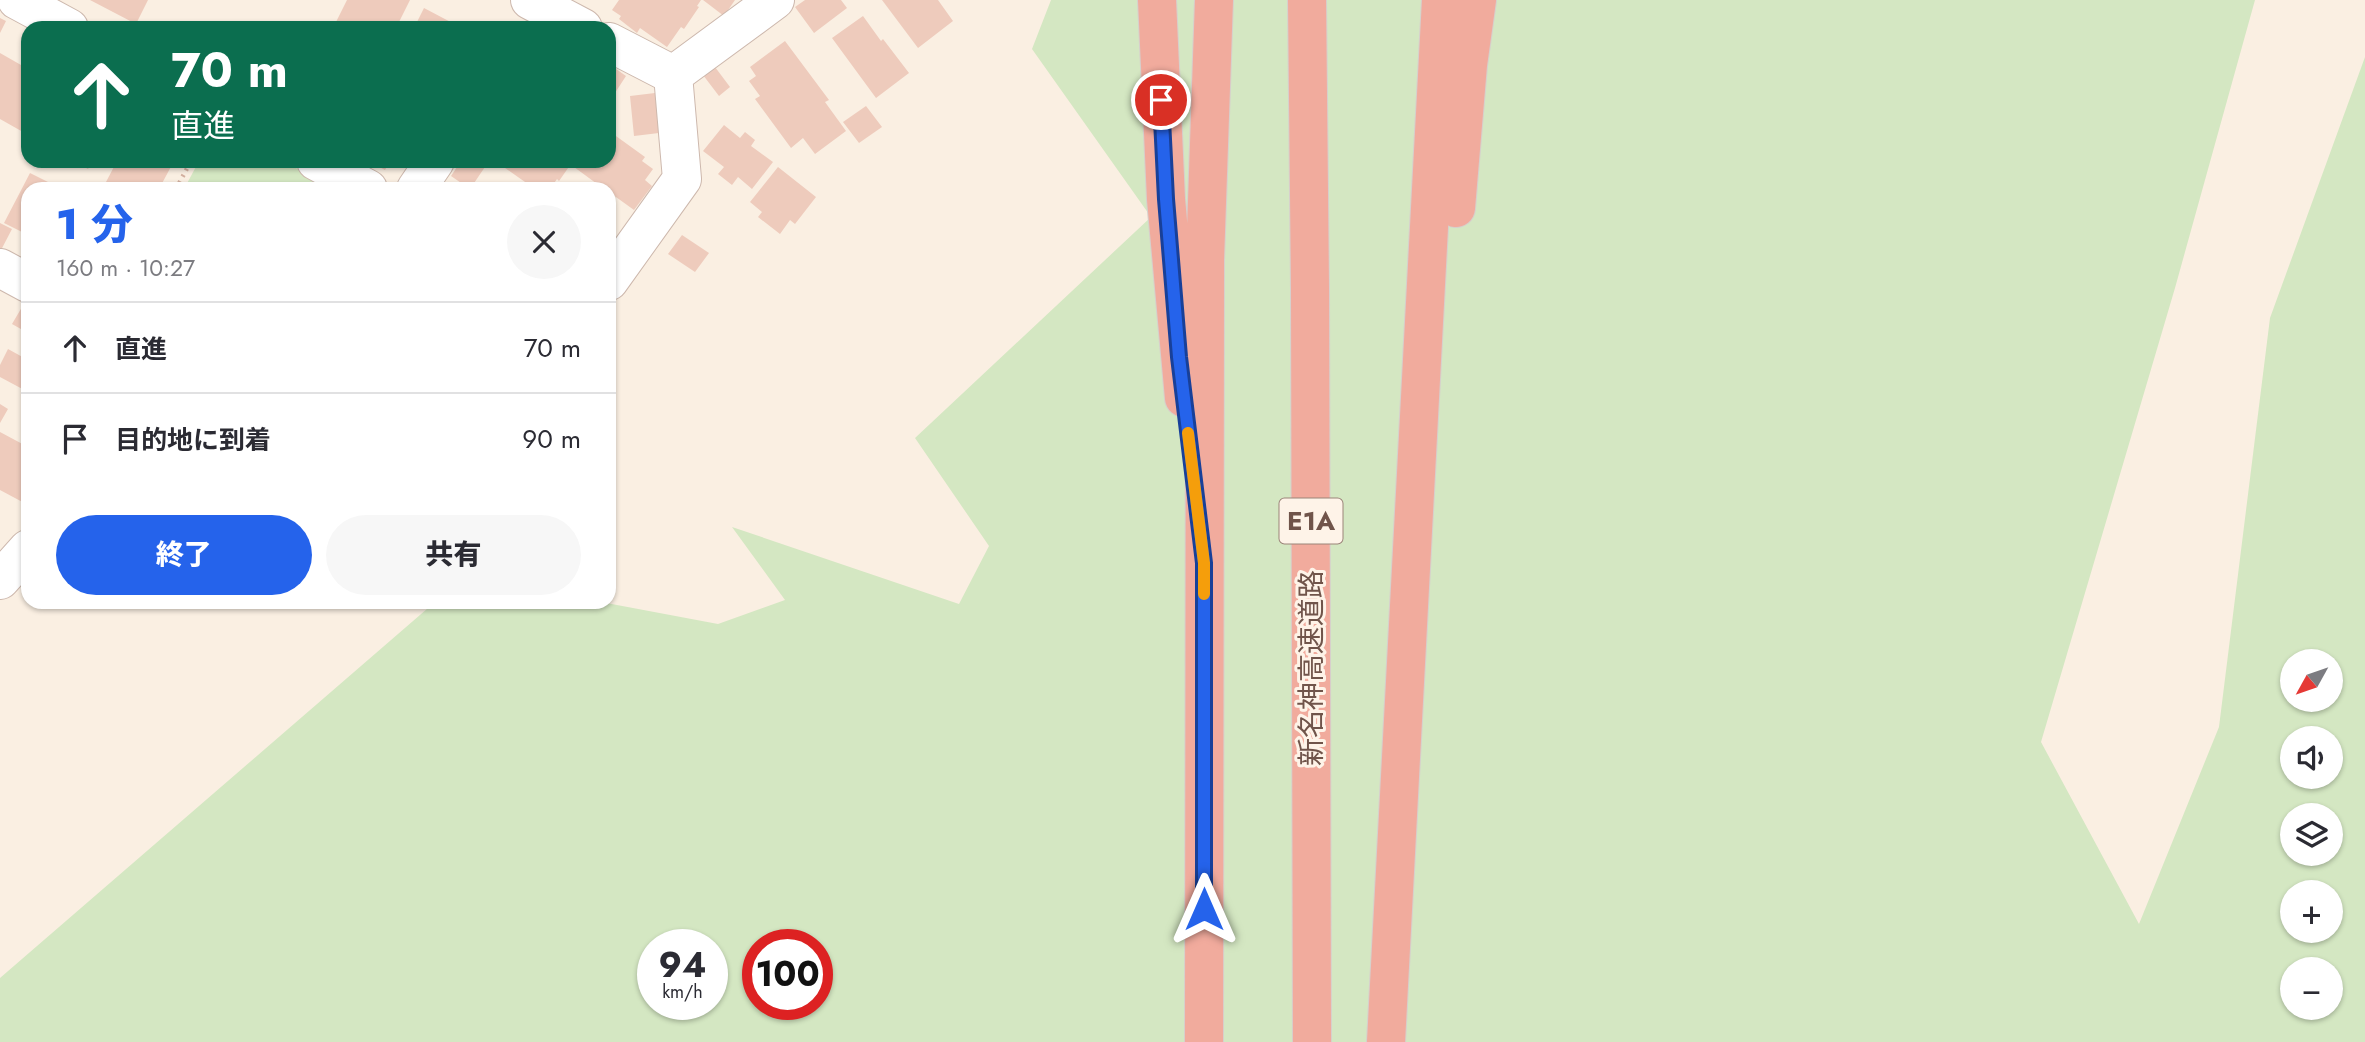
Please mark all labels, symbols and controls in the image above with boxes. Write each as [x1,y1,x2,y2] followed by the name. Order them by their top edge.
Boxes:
[171,35,288,105] text: 70 m
[56,49,147,140] icon: ahead
[1131,70,1191,130] pin
[1142,81,1180,119] icon: arrive
[171,103,235,149] text: 直進
[56,194,133,255] text: 1 分
[507,205,581,279] button: close
[56,251,195,285] text: 160 m · 10:27
[56,329,94,367] icon: ahead
[524,329,581,367] text: 70 m
[115,330,167,368] text: 直進
[56,420,94,458] icon: arrive
[522,420,581,458] text: 90 m
[115,421,271,459] text: 目的地に到着
[1280,499,1342,544] road number: E1A
[56,515,312,595] button: 終了
[326,515,581,595] button: 共有
[1291,570,1332,766] street label: 新名神高速道路
[2280,649,2343,712] north arrow
[2280,649,2343,1020] map controls
[2280,726,2343,789] button: sound
[2280,803,2343,866] button: layers
[1167,872,1241,946] position arrow
[2280,880,2343,943] button: +
[742,929,833,1020] speed limit sign: 100
[659,940,706,990] text: 94
[2280,957,2343,1020] button: −
[662,979,703,1005] text: km/h

